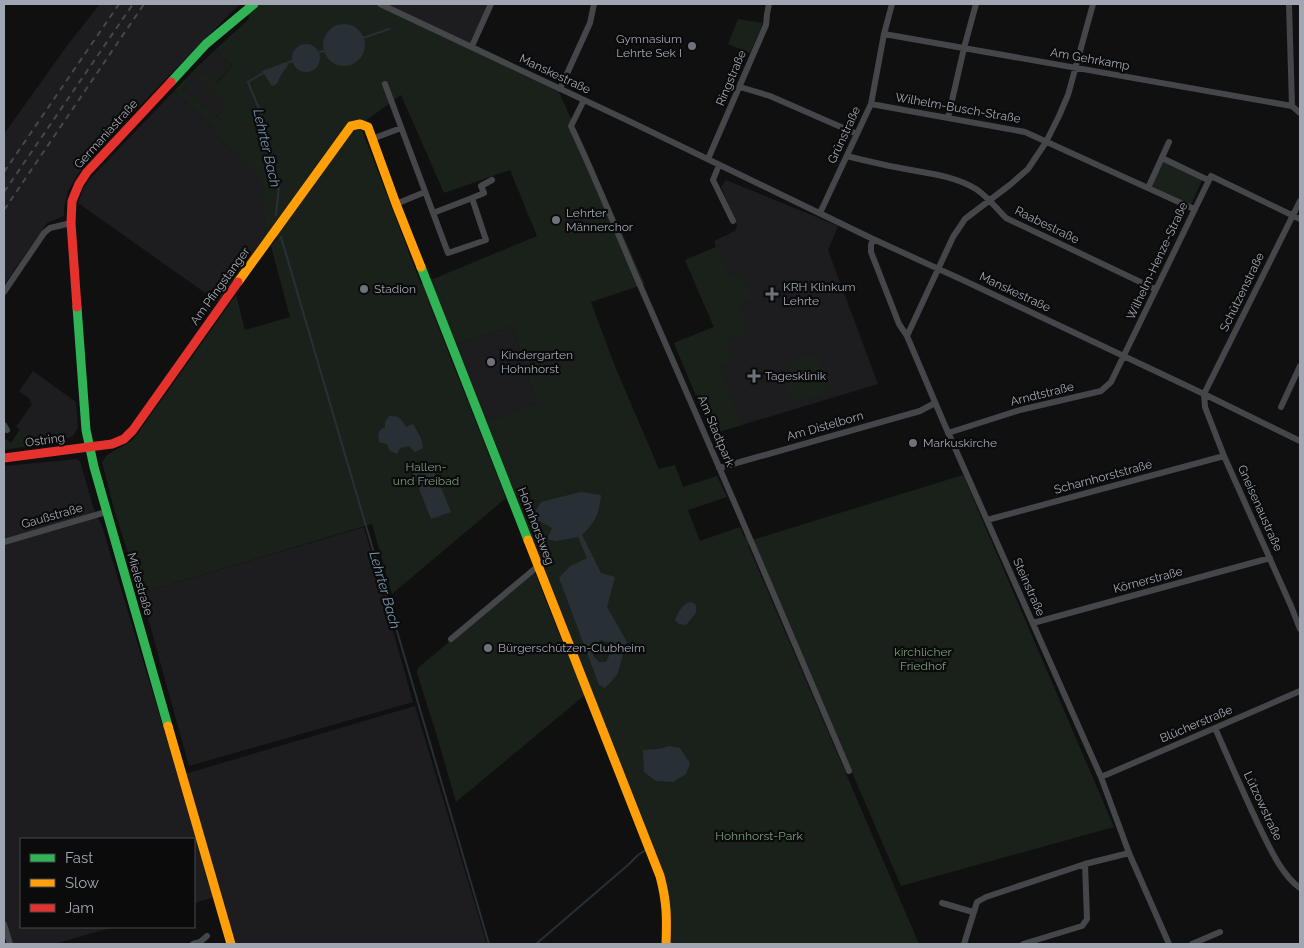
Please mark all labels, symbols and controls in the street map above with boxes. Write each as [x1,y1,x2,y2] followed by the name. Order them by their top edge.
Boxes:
[616,32,682,60] place label: Gymnasium Lehrte Sek I
[686,40,698,52] marker: Gymnasium Lehrte Sek I
[1049,45,1131,73] street label: Am Gehrkamp
[713,48,749,108] street label: Ringstraße
[517,51,593,97] street label: Manskestraße
[894,90,1022,126] street label: Wilhelm-Busch-Straße
[71,97,141,171] street label: Germaniastraße
[825,104,863,166] street label: Grünstraße
[250,107,284,189] water label: Lehrter Bach
[1124,200,1190,322] street label: Wilhelm-Henze-Straße
[1013,203,1081,247] street label: Raabestraße
[566,206,634,234] place label: Lehrter Männerchor
[550,214,562,226] marker: Lehrter Männerchor
[187,244,253,327] street label: Am Pfingstanger
[1217,250,1267,334] street label: Schützenstraße
[977,269,1053,315] street label: Manskestraße
[783,280,856,308] place label: KRH Klinkum Lehrte
[374,282,416,296] place label: Stadion
[358,283,370,295] marker: Stadion
[765,287,779,301] marker: KRH Klinkum Lehrte
[501,348,573,376] place label: Kindergarten Hohnhorst
[485,356,497,368] marker: Kindergarten Hohnhorst
[747,369,761,383] marker: Tagesklinik
[765,369,827,383] place label: Tagesklinik
[1009,379,1075,409] street label: Arndtstraße
[695,393,738,469] street label: Am Stadtpark
[785,408,865,444] street label: Am Distelborn
[24,430,66,450] street label: Ostring
[923,436,997,450] place label: Markuskirche
[907,437,919,449] marker: Markuskirche
[1052,457,1154,497] street label: Scharnhorststraße
[393,460,459,488] park label: Hallen- und Freibad
[1235,463,1285,553] street label: Gneisenaustraße
[515,485,557,567] street label: Hohnhorstweg
[20,501,84,531] street label: Gaußstraße
[366,549,404,631] water label: Lehrter Bach
[124,551,156,617] street label: Mielestraße
[1010,556,1048,618] street label: Steinstraße
[1112,564,1184,596] street label: Körnerstraße
[498,641,645,655] place label: Bürgerschützen-Clubheim
[482,642,494,654] marker: Bürgerschützen-Clubheim
[894,645,952,673] park label: kirchlicher Friedhof
[1158,702,1234,746] street label: Blücherstraße
[1241,769,1285,843] street label: Lützowstraße
[715,829,803,843] park label: Hohnhorst-Park
[20,838,195,928] legend
[65,849,93,867] text: Fast
[65,874,99,892] text: Slow
[65,899,94,917] text: Jam

